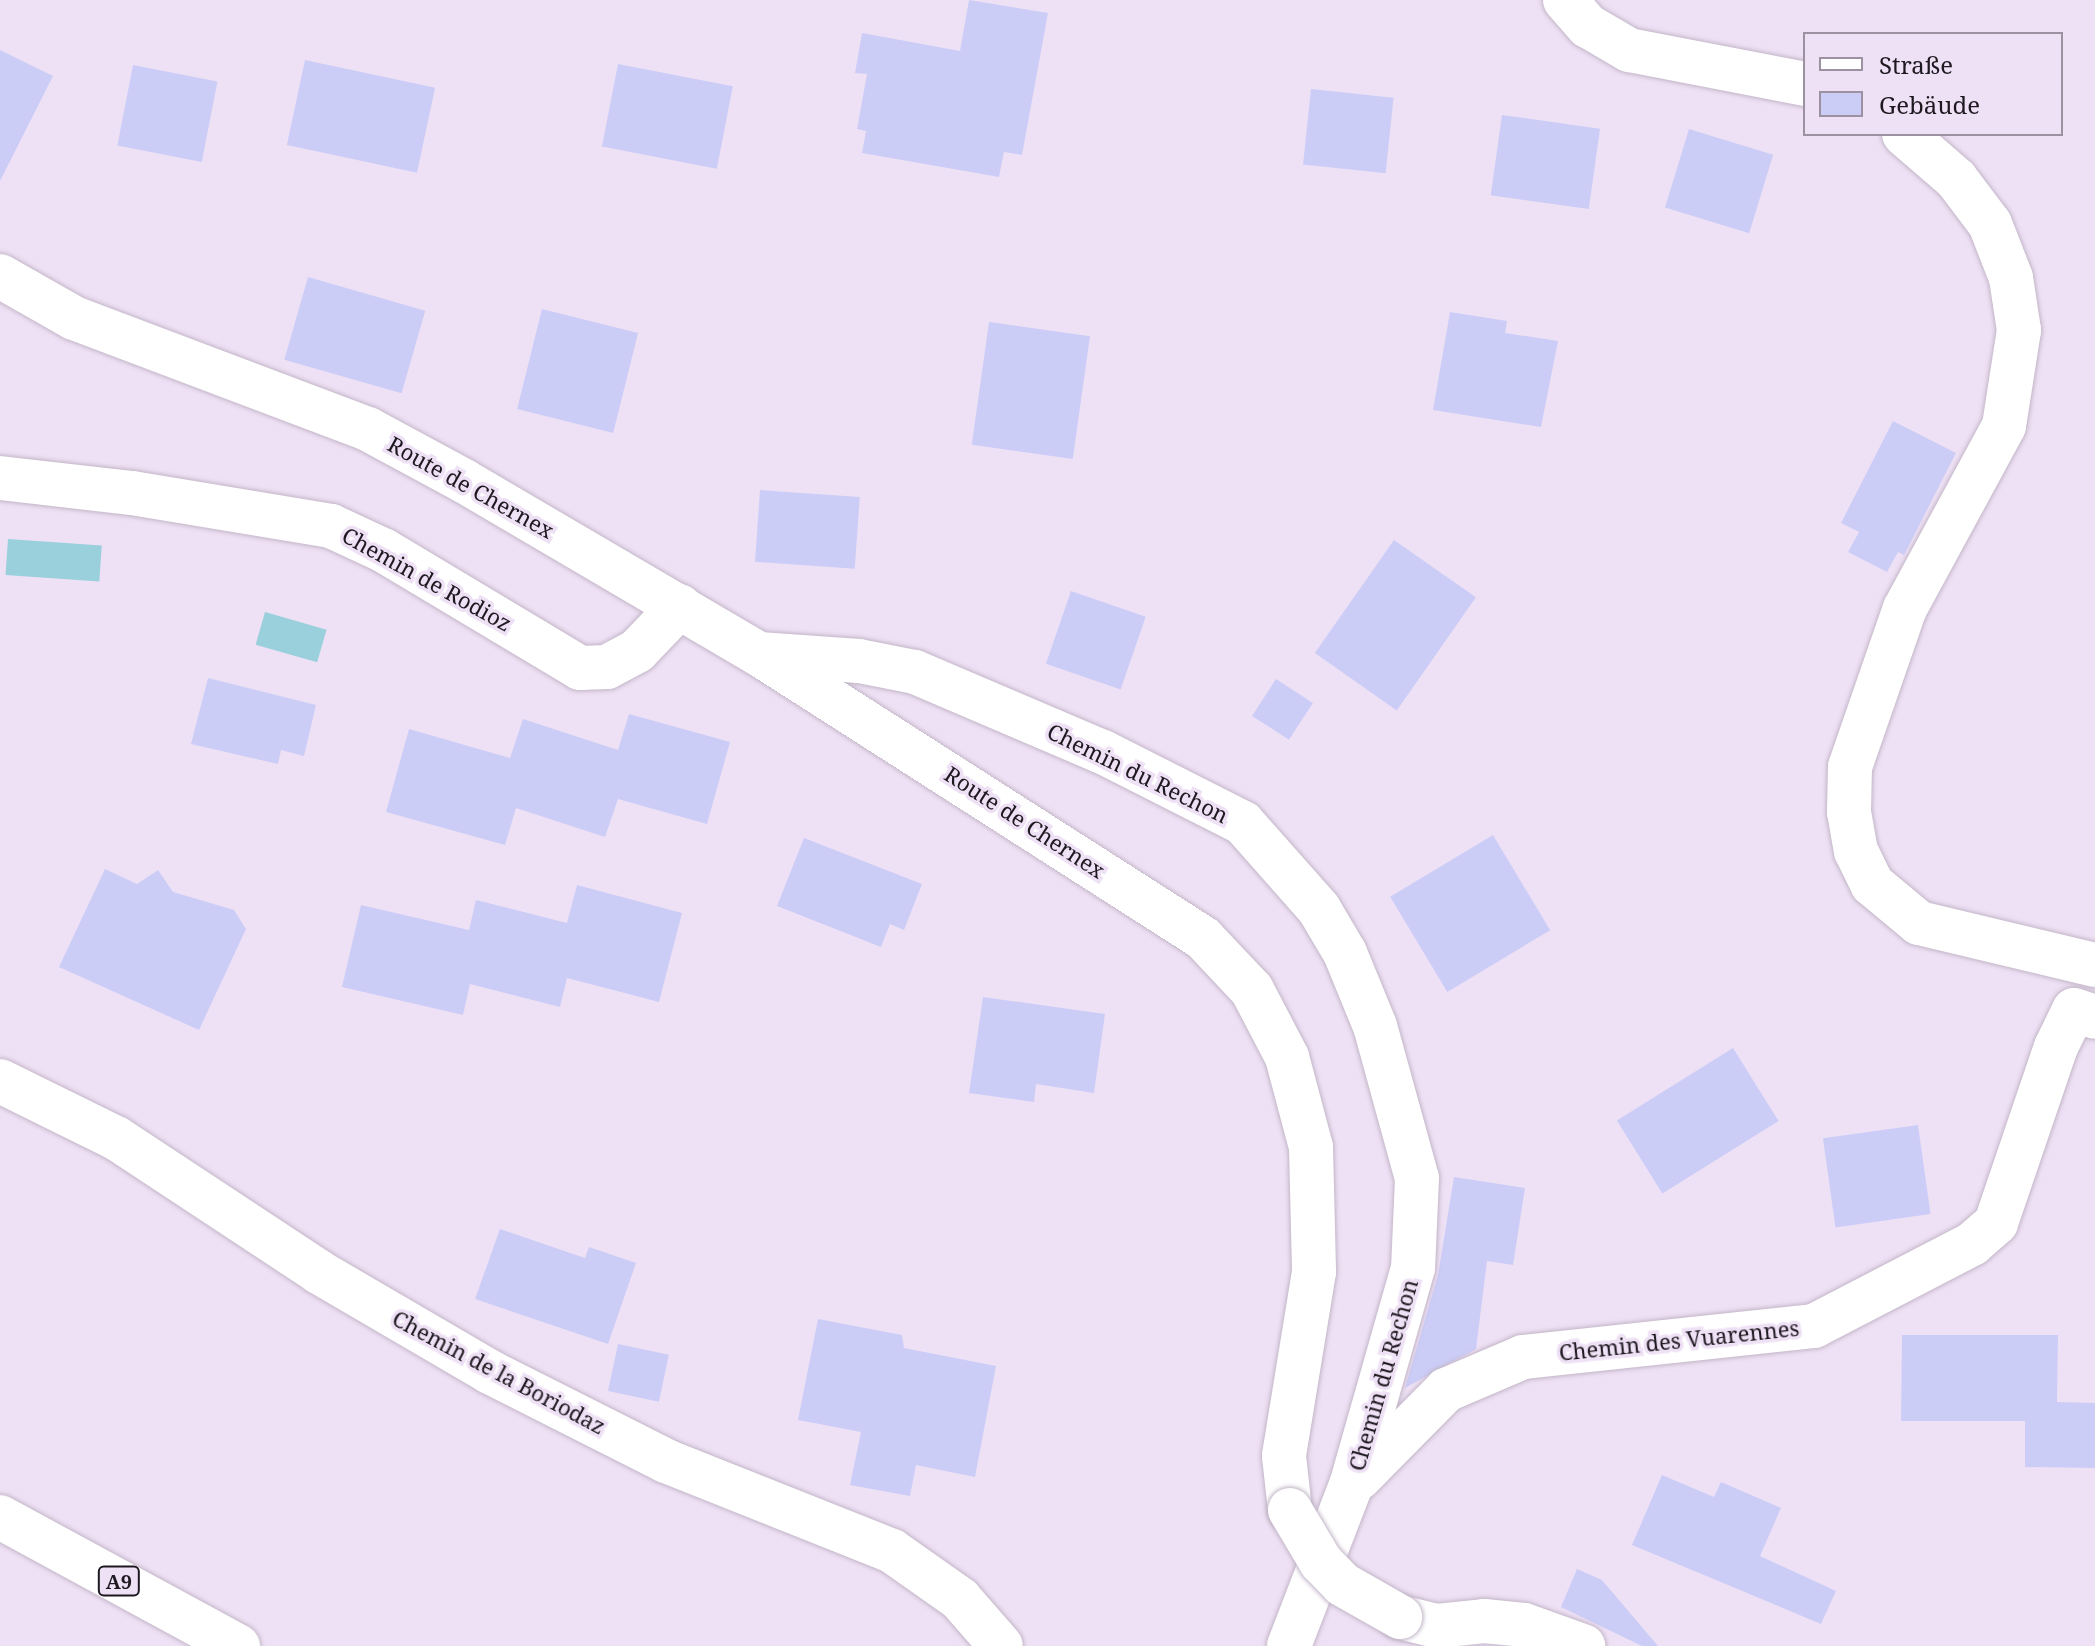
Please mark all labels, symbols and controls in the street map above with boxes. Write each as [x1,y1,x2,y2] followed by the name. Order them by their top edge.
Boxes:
[1803,32,2063,136] legend
[1879,48,1953,81] text: Straße
[1879,88,1980,121] text: Gebäude
[383,430,559,544] street label: Route de Chernex
[338,521,516,637] street label: Chemin de Rodioz
[1043,718,1233,828] street label: Chemin du Rechon
[940,760,1110,884] street label: Route de Chernex
[1343,1276,1423,1474] street label: Chemin du Rechon
[388,1305,610,1439] street label: Chemin de la Boriodaz
[1558,1314,1800,1366] street label: Chemin des Vuarennes
[97,1565,141,1597] road number: A9

